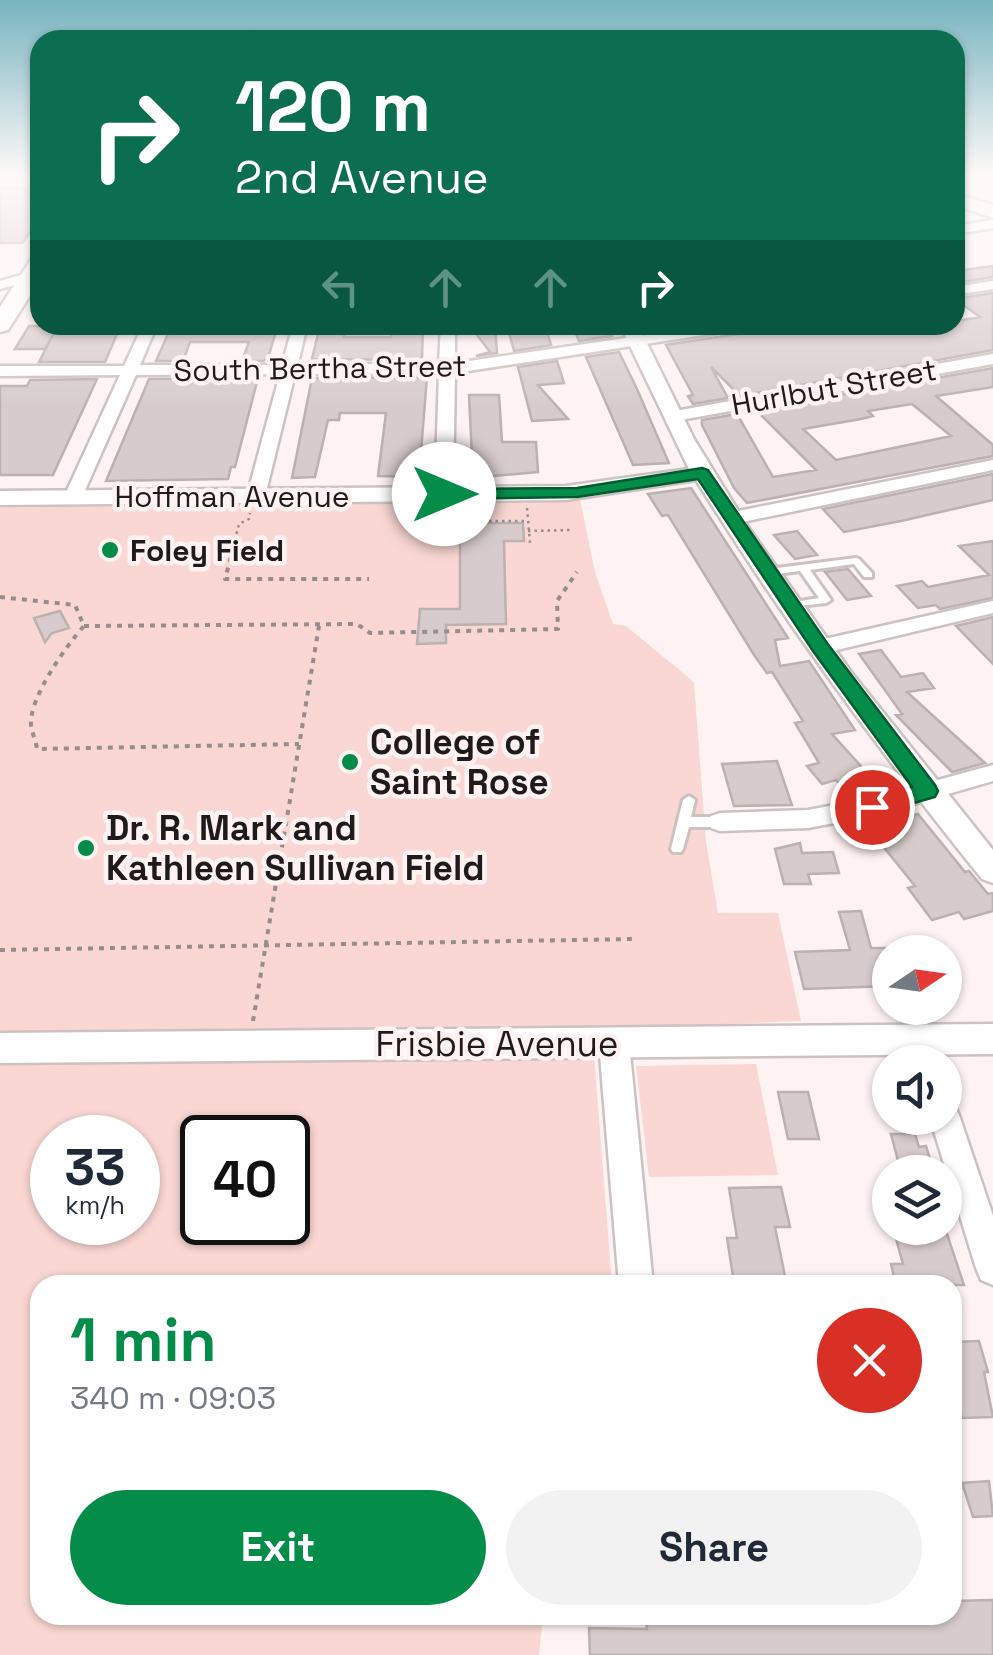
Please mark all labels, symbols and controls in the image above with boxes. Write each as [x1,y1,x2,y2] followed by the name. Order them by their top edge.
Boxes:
[235,62,431,151] text: 120 m
[70,70,200,200] icon: right
[235,149,489,206] text: 2nd Avenue
[313,260,368,315] icon: left
[418,260,473,315] icon: ahead
[523,260,578,315] icon: ahead
[628,260,683,315] icon: right
[173,346,467,390] street label: South Bertha Street
[728,350,940,424] street label: Hurlbut Street
[392,442,496,546] position arrow
[114,477,350,516] street label: Hoffman Avenue
[130,531,284,570] place label: Foley Field
[99,539,121,561] marker: Foley Field
[370,720,549,804] place label: College of Saint Rose
[339,751,361,773] marker: College of Saint Rose
[830,765,915,850] pin
[845,780,900,835] icon: arrive
[106,806,485,890] place label: Dr. R. Mark and Kathleen Sullivan Field
[75,837,97,859] marker: Dr. R. Mark and Kathleen Sullivan Field
[872,935,962,1025] north arrow
[872,935,962,1245] map controls
[375,1022,619,1066] street label: Frisbie Avenue
[872,1045,962,1135] button: sound
[180,1115,310,1245] speed limit sign: 40
[65,1136,125,1200] text: 33
[872,1155,962,1245] button: layers
[65,1189,125,1221] text: km/h
[70,1302,217,1379] text: 1 min
[817,1308,922,1413] button: close
[70,1378,276,1418] text: 340 m · 09:03
[70,1490,486,1605] button: Exit
[506,1490,922,1605] button: Share

